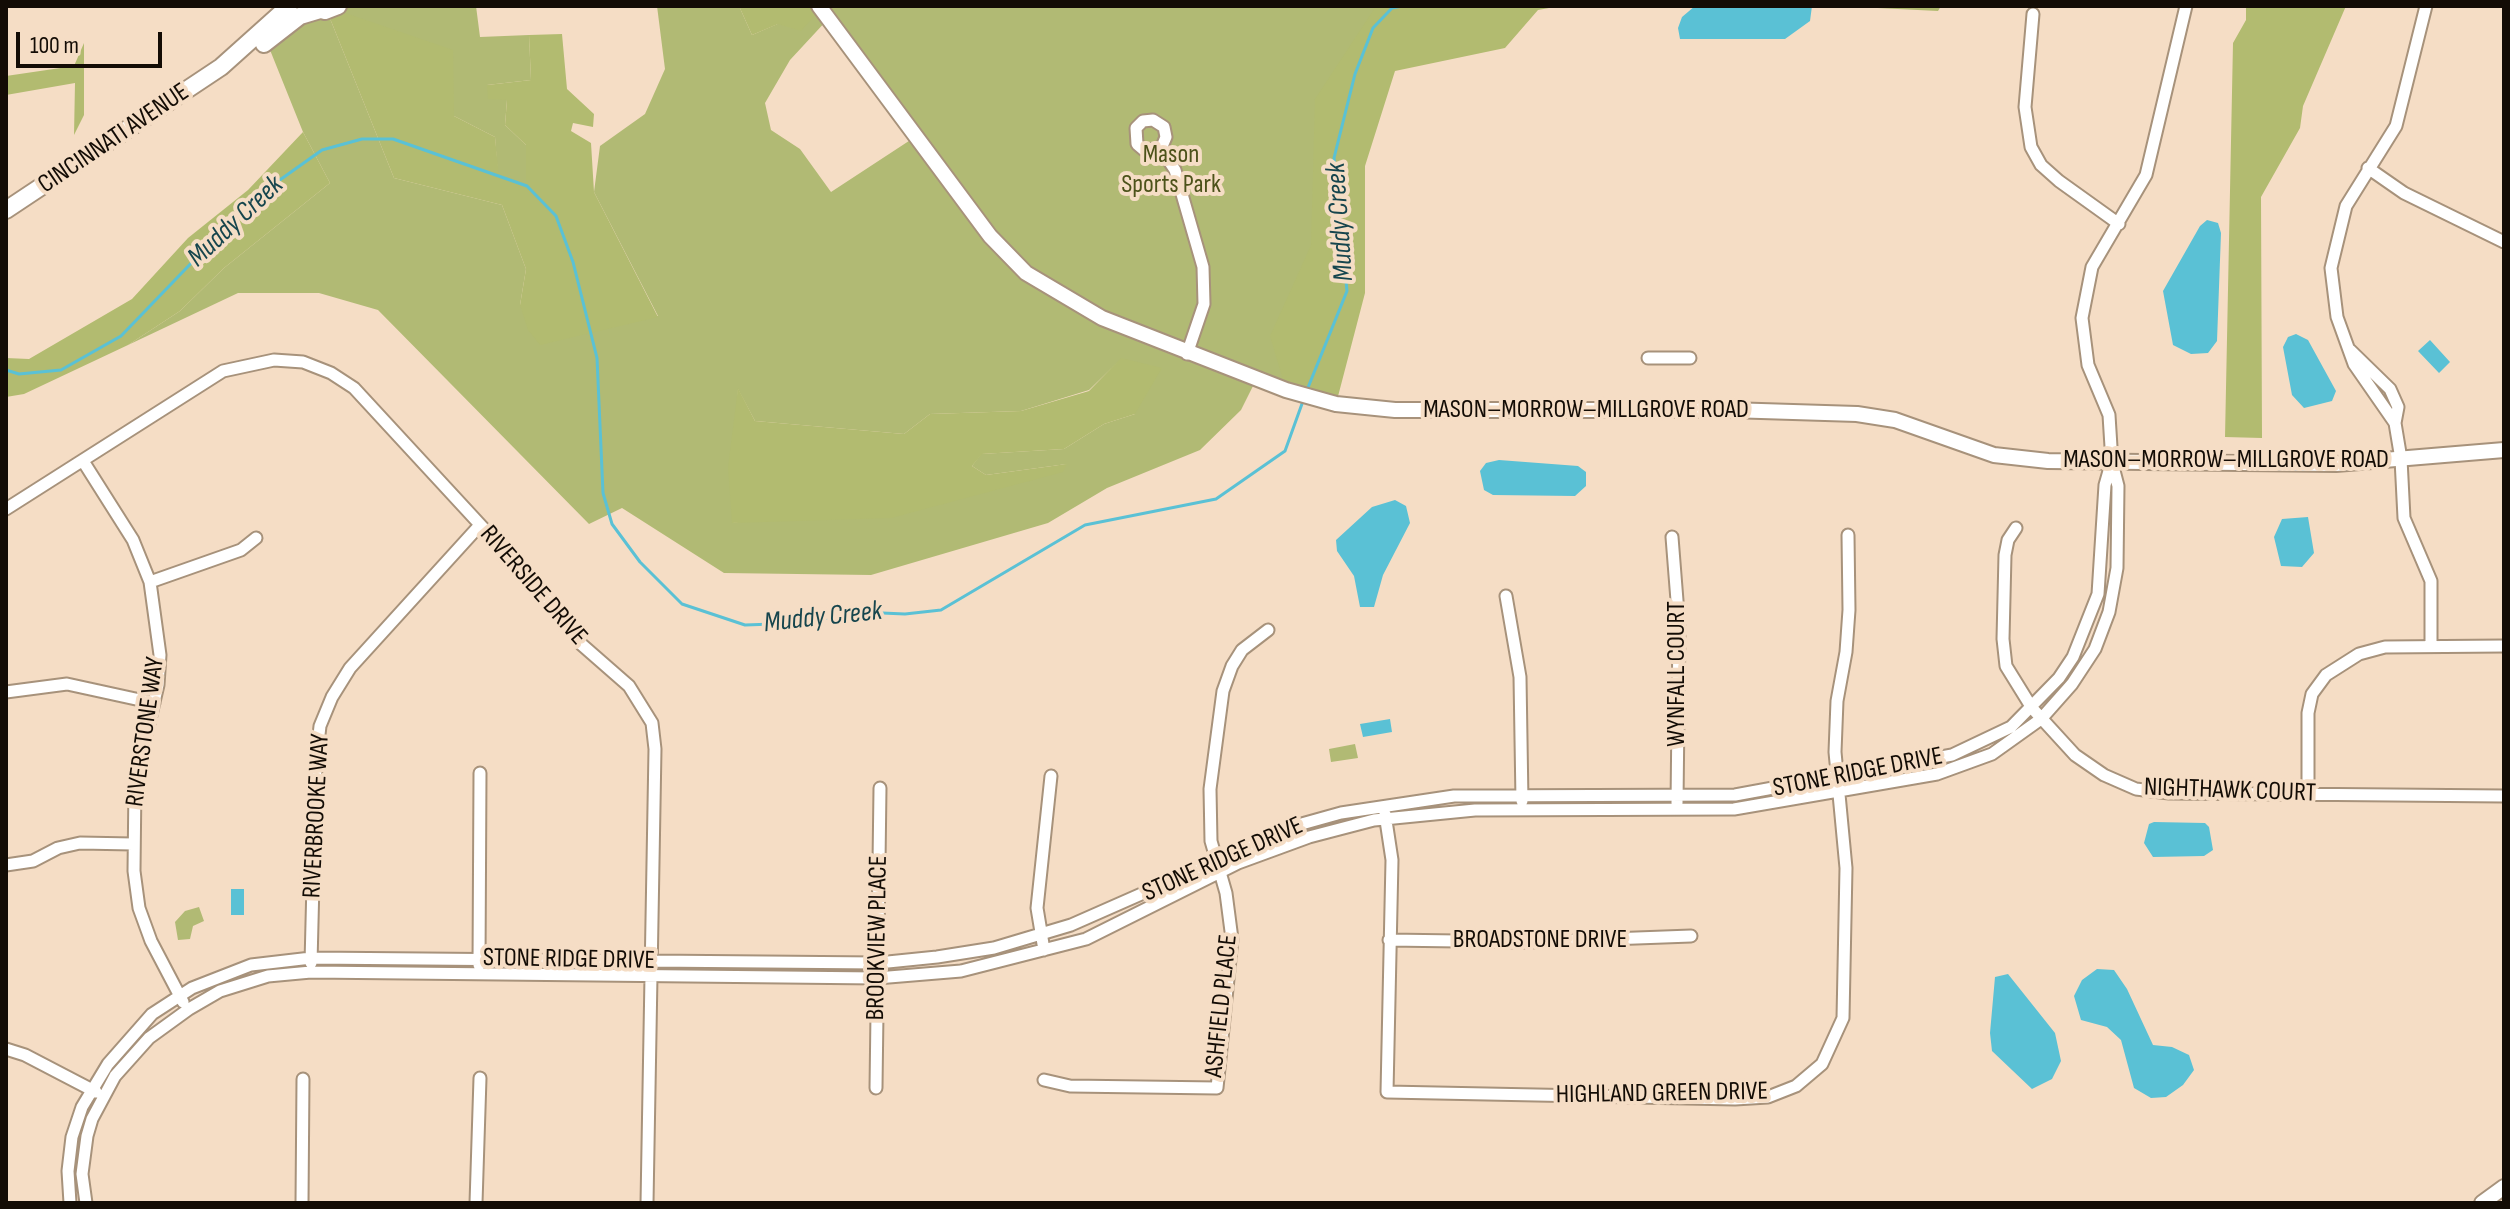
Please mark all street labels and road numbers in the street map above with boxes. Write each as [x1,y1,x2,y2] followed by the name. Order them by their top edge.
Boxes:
[33,77,195,201] street label: CINCINNATI AVENUE
[1423,394,1749,426] street label: MASON–MORROW–MILLGROVE ROAD
[2063,444,2389,476] street label: MASON–MORROW–MILLGROVE ROAD
[473,520,593,652] street label: RIVERSIDE DRIVE
[1661,601,1693,747] street label: WYNFALL COURT
[120,655,172,809] street label: RIVERSTONE WAY
[297,733,337,899] street label: RIVERBROOKE WAY
[1770,741,1946,805] street label: STONE RIDGE DRIVE
[2143,772,2317,810] street label: NIGHTHAWK COURT
[1138,811,1308,909] street label: STONE RIDGE DRIVE
[861,855,895,1021] street label: BROOKVIEW PLACE
[1453,924,1627,956] street label: BROADSTONE DRIVE
[1199,933,1245,1079] street label: ASHFIELD PLACE
[483,943,655,977] street label: STONE RIDGE DRIVE
[1556,1077,1768,1111] street label: HIGHLAND GREEN DRIVE

